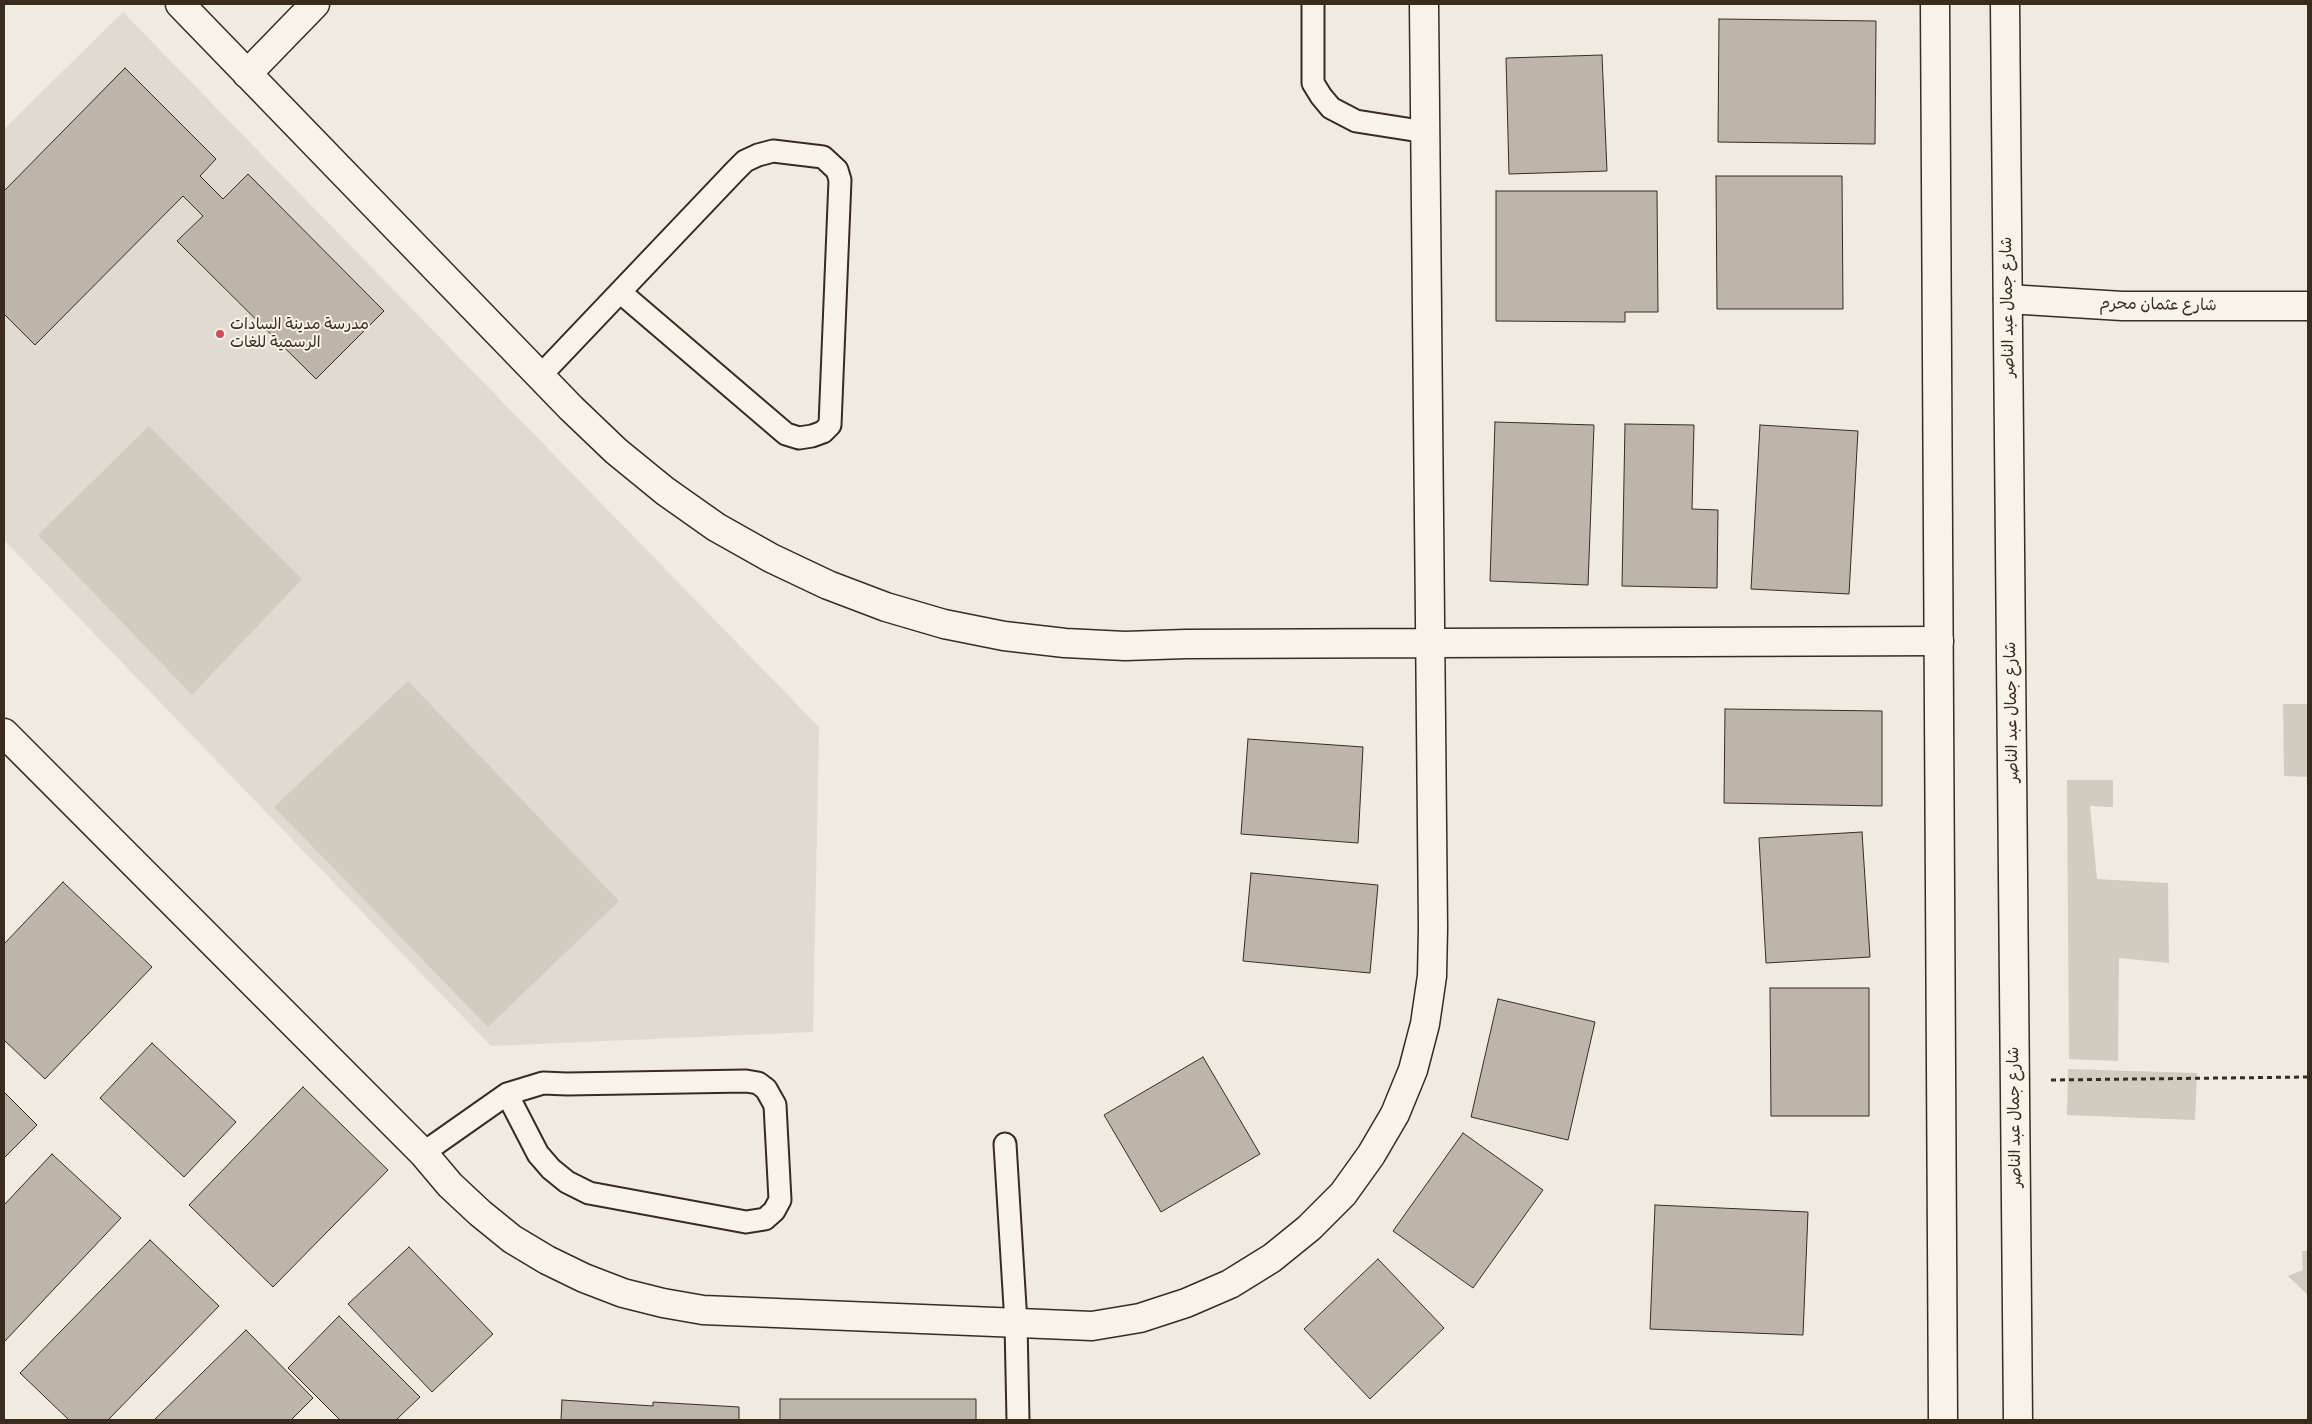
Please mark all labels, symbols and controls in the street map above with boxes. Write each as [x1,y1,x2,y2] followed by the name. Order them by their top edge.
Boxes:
[1997,237,2019,377] street label: شارع جمال عبد الناصر
[2099,294,2217,316] street label: شارع عثمان محرم
[230,315,369,353] place label: مدرسة مدينة السادات الرسمية للغات
[214,328,226,340] marker: مدرسة مدينة السادات الرسمية للغات
[2001,642,2023,782] street label: شارع جمال عبد الناصر
[2004,1047,2026,1187] street label: شارع جمال عبد الناصر

